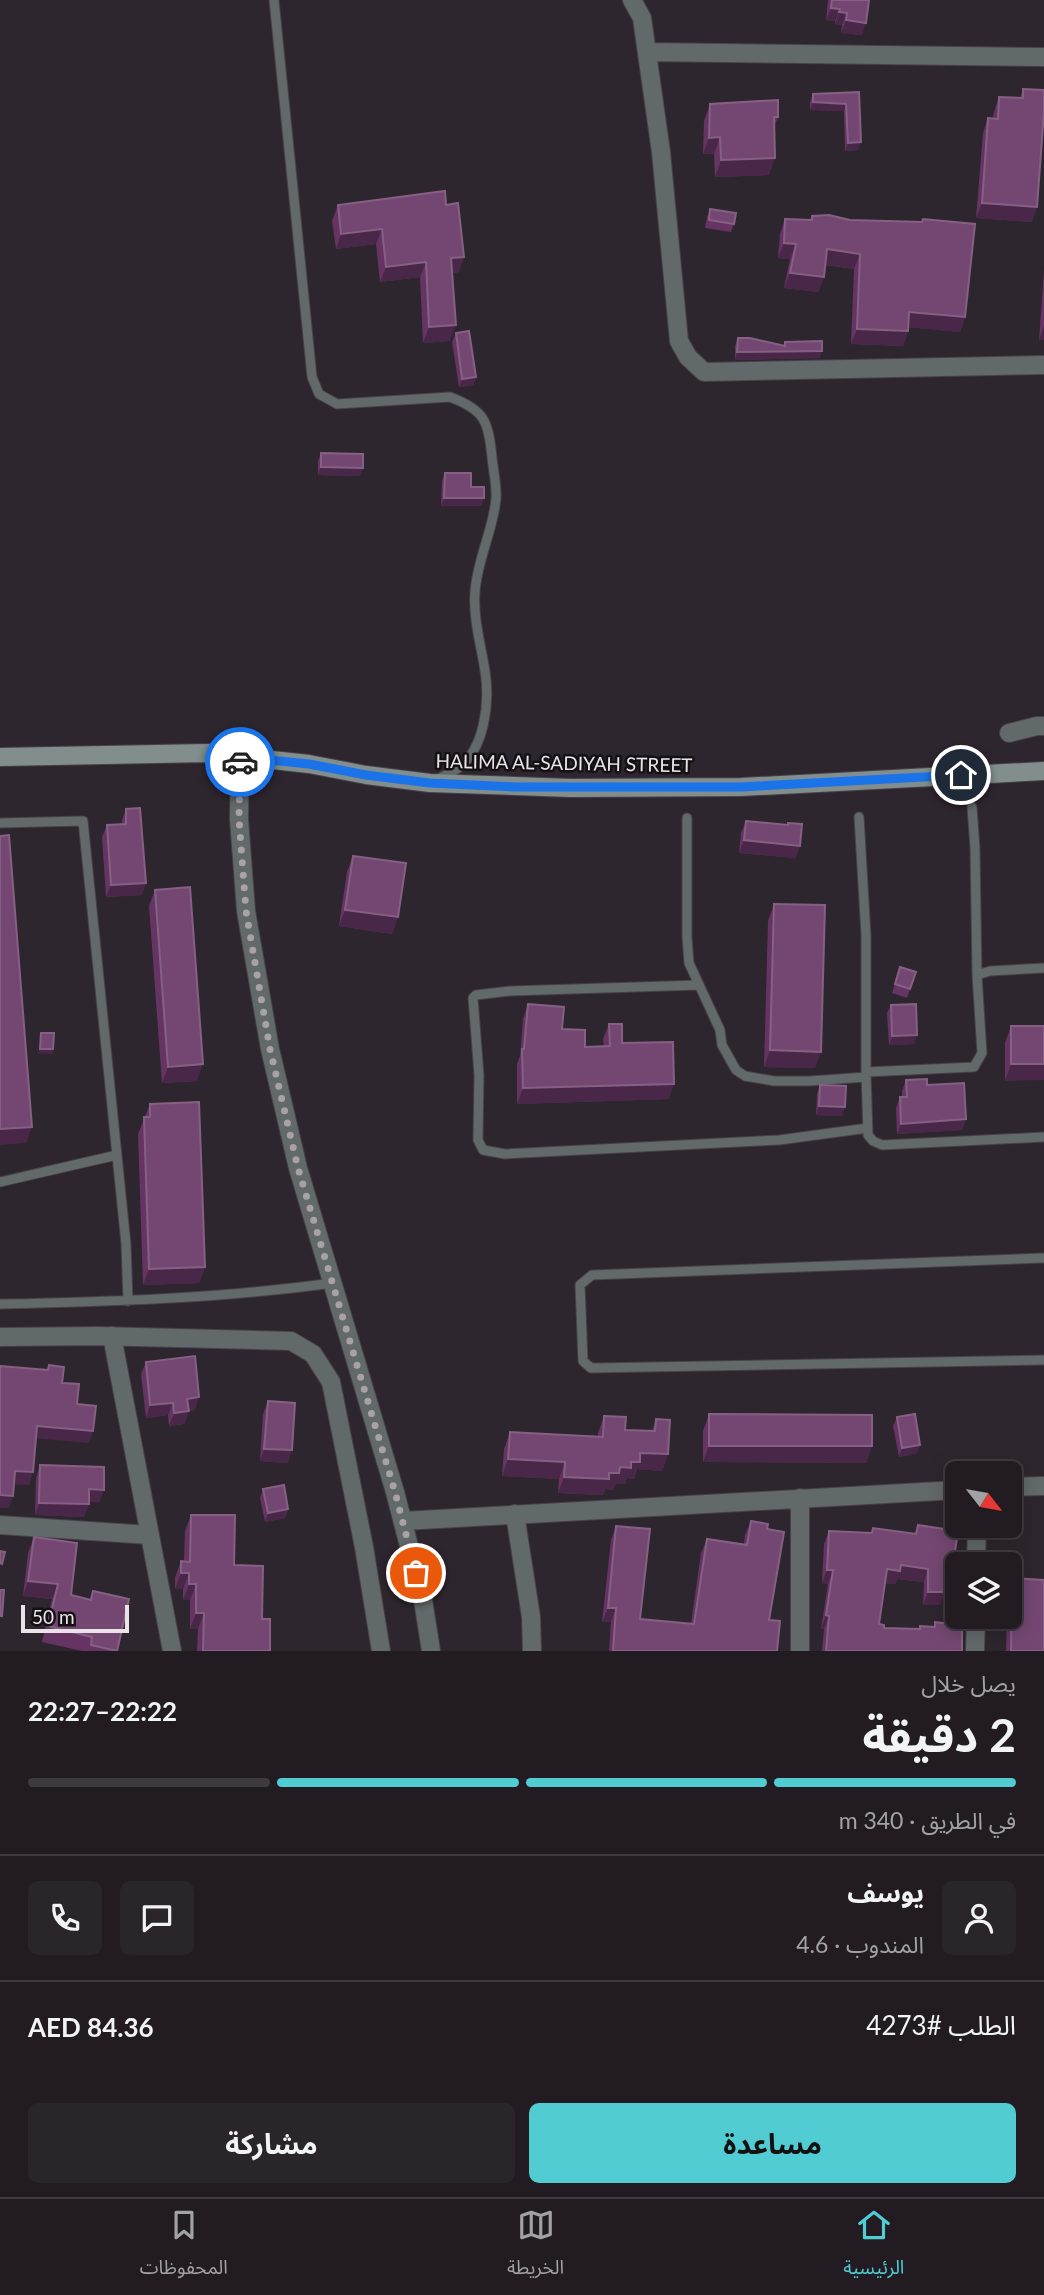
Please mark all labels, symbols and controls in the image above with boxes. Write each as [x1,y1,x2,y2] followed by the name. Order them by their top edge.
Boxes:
[205,727,275,797] courier
[221,743,259,781] icon: car
[931,745,991,805] pin
[435,749,693,776] street label: HALIMA AL-SADIYAH STREET
[942,756,980,794] icon: home
[945,1461,1022,1538] north arrow
[945,1461,1022,1629] map controls
[386,1543,446,1603] pin
[945,1552,1022,1629] button: layers
[397,1554,435,1592] icon: bag
[21,1602,130,1634] scale bar
[32,1605,75,1628] text: 50 m
[921,1669,1016,1697] text: يصل خلال
[28,1695,177,1727] text: 22:22–22:27
[862,1707,1016,1762] text: 2 دقيقة
[839,1806,1016,1834] text: في الطريق · 340 m
[847,1876,924,1908] text: يوسف
[28,1881,102,1955] button: phone
[120,1881,194,1955] button: chat
[942,1881,1016,1955] button: person
[796,1930,924,1958] text: المندوب · 4.6
[866,2009,1016,2041] text: الطلب #4273
[28,2011,154,2043] text: AED 84.36
[28,2103,515,2183] button: مشاركة
[529,2103,1016,2183] button: مساعدة
[140,2206,228,2288] tab: المحفوظات
[507,2206,564,2288] tab: الخريطة
[843,2206,904,2288] tab: الرئيسية

